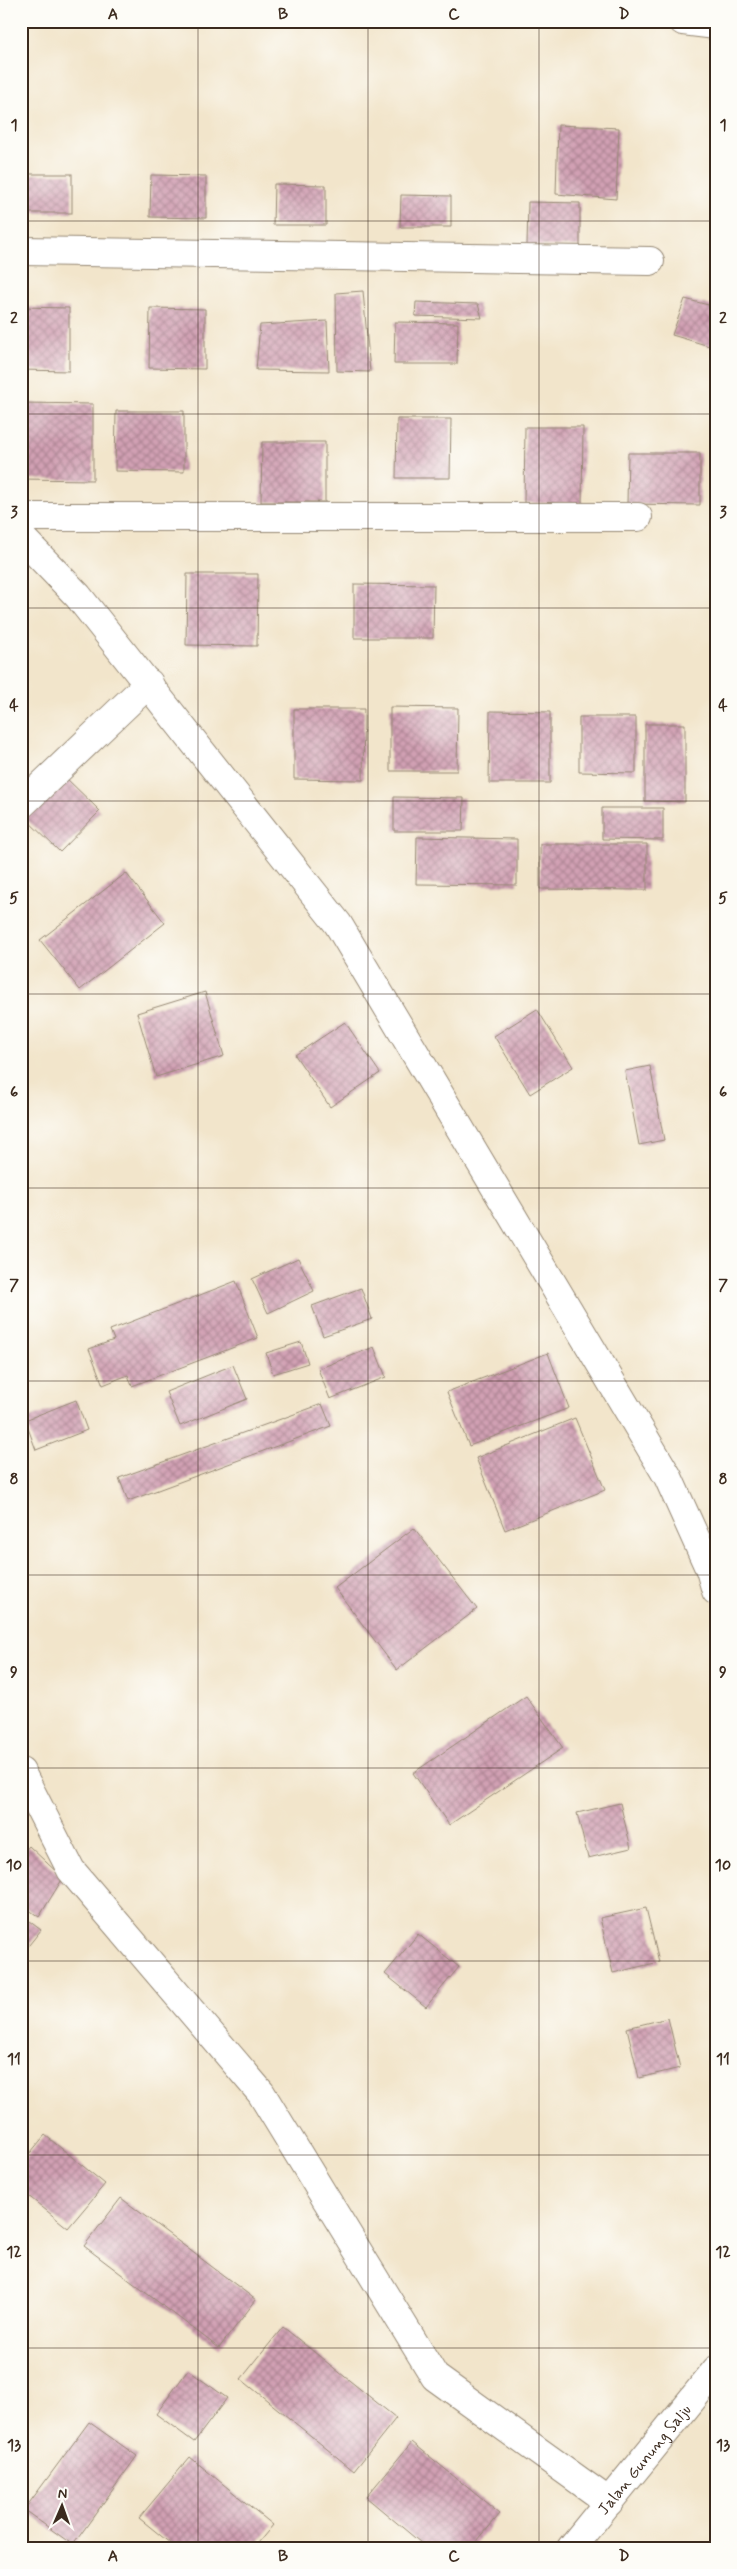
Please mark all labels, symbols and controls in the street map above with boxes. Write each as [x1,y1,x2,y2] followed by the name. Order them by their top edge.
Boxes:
[108,4,118,25] text: A
[278,4,288,25] text: B
[448,4,460,25] text: C
[618,4,630,25] text: D
[10,115,18,136] text: 1
[719,115,727,136] text: 1
[10,308,18,329] text: 2
[719,308,727,329] text: 2
[10,502,18,523] text: 3
[719,502,727,523] text: 3
[9,695,19,716] text: 4
[718,695,728,716] text: 4
[9,888,19,909] text: 5
[718,888,728,909] text: 5
[10,1082,18,1103] text: 6
[719,1082,727,1103] text: 6
[9,1275,19,1296] text: 7
[718,1275,728,1296] text: 7
[9,1469,19,1490] text: 8
[718,1469,728,1490] text: 8
[10,1662,18,1683] text: 9
[719,1662,727,1683] text: 9
[6,1855,22,1876] text: 10
[715,1855,731,1876] text: 10
[7,2049,21,2070] text: 11
[716,2049,730,2070] text: 11
[6,2242,22,2263] text: 12
[715,2242,731,2263] text: 12
[593,2400,696,2519] street label: Jalan Gunung Salju
[7,2435,21,2456] text: 13
[716,2435,730,2456] text: 13
[38,2482,88,2532] north arrow
[57,2485,67,2503] text: N
[108,2546,118,2567] text: A
[278,2546,288,2567] text: B
[448,2546,460,2567] text: C
[618,2546,630,2567] text: D

